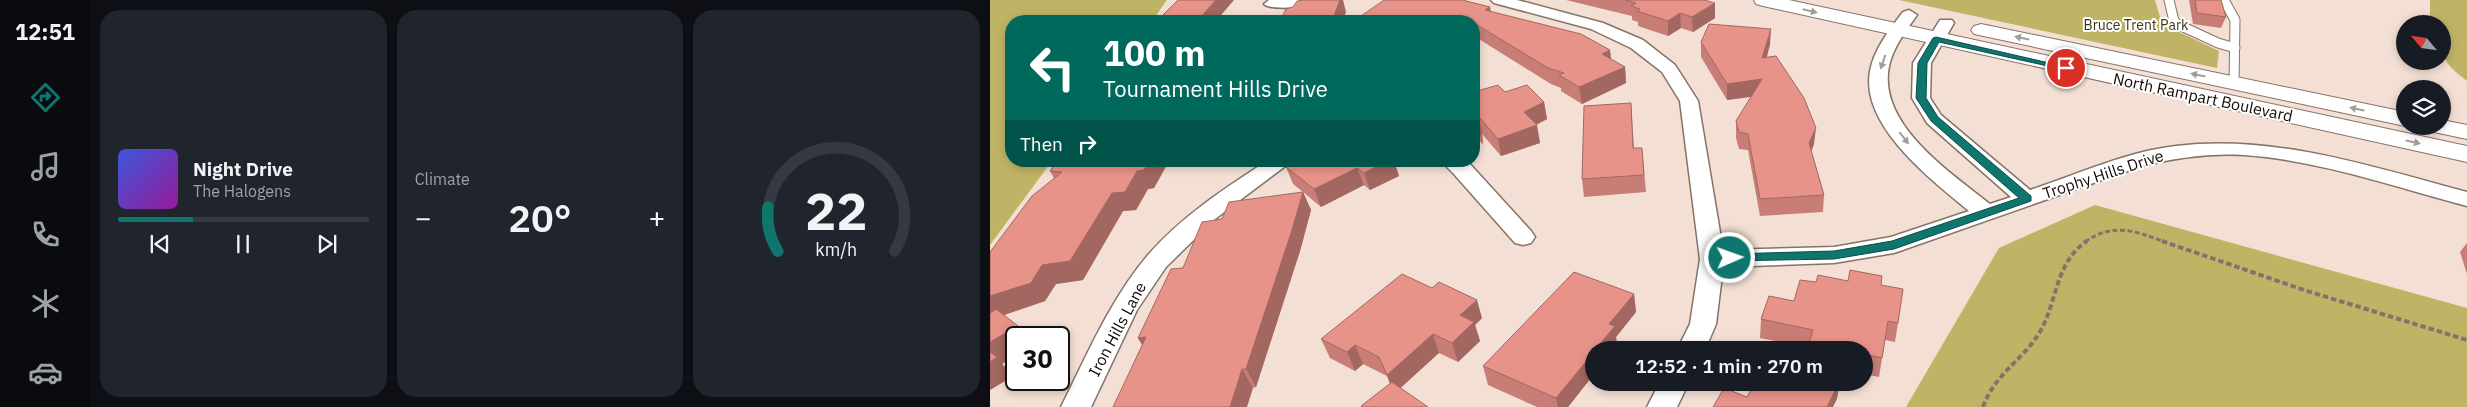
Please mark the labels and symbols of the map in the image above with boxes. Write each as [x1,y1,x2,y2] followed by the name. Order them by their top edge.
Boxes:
[1803,7,1818,15] one-way arrow
[2396,15,2451,70] north arrow
[2084,16,2189,34] park label: Bruce Trent Park
[2014,34,2030,42] one-way arrow
[2045,47,2087,89] pin
[1878,55,1886,70] one-way arrow
[2111,68,2295,126] street label: North Rampart Boulevard
[2191,71,2206,79] one-way arrow
[2350,105,2365,113] one-way arrow
[1898,132,1909,145] one-way arrow
[2405,138,2421,146] one-way arrow
[2040,145,2166,203] street label: Trophy Hills Drive
[1703,231,1755,283] position arrow
[1084,278,1150,380] street label: Iron Hills Lane
[1005,326,1070,391] speed limit sign: 30

